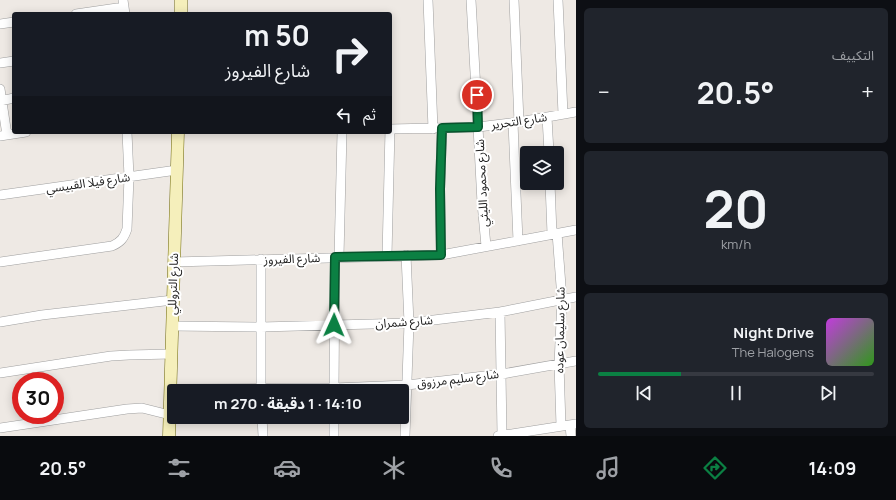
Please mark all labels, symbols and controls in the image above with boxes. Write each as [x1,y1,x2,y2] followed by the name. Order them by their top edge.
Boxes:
[244,16,310,54] text: 50 m
[324,28,376,80] icon: right
[832,46,874,64] text: التكييف
[225,58,310,82] text: شارع الفيروز
[697,72,775,113] text: 20.5°
[598,77,610,107] text: −
[861,77,874,107] text: +
[460,78,494,112] pin
[466,84,488,106] icon: arrive
[333,104,355,126] icon: left
[363,104,376,125] text: ثم
[489,108,548,134] street label: شارع التحرير
[471,139,494,227] street label: شارع محمود الليثي
[520,146,564,190] map controls
[520,146,564,190] button: layers
[45,168,131,199] street label: شارع فيلا القبيسي
[703,173,769,244] text: 20
[721,235,751,253] text: km/h
[262,249,321,269] street label: شارع الفيروز
[163,253,184,315] street label: شارع التروللي
[550,287,570,373] street label: شارع سليمان عوده
[313,304,355,346] position arrow
[375,311,433,333] street label: شارع شمران
[733,322,814,343] text: Night Drive
[732,343,814,361] text: The Halogens
[416,365,500,393] street label: شارع سليم مرزوق
[12,372,64,424] speed limit sign: 30
[633,382,655,404] icon: previous
[725,382,747,404] icon: pause
[817,382,839,404] icon: next
[214,393,362,414] text: 14:10 · 1 دقيقة · 270 m
[165,454,193,482] icon: filters
[273,454,301,482] icon: car
[380,454,408,482] icon: climate
[487,454,515,482] icon: phone
[594,454,622,482] icon: music
[701,454,729,482] icon: directions
[40,456,86,480] text: 20.5°
[808,456,856,480] text: 14:09

